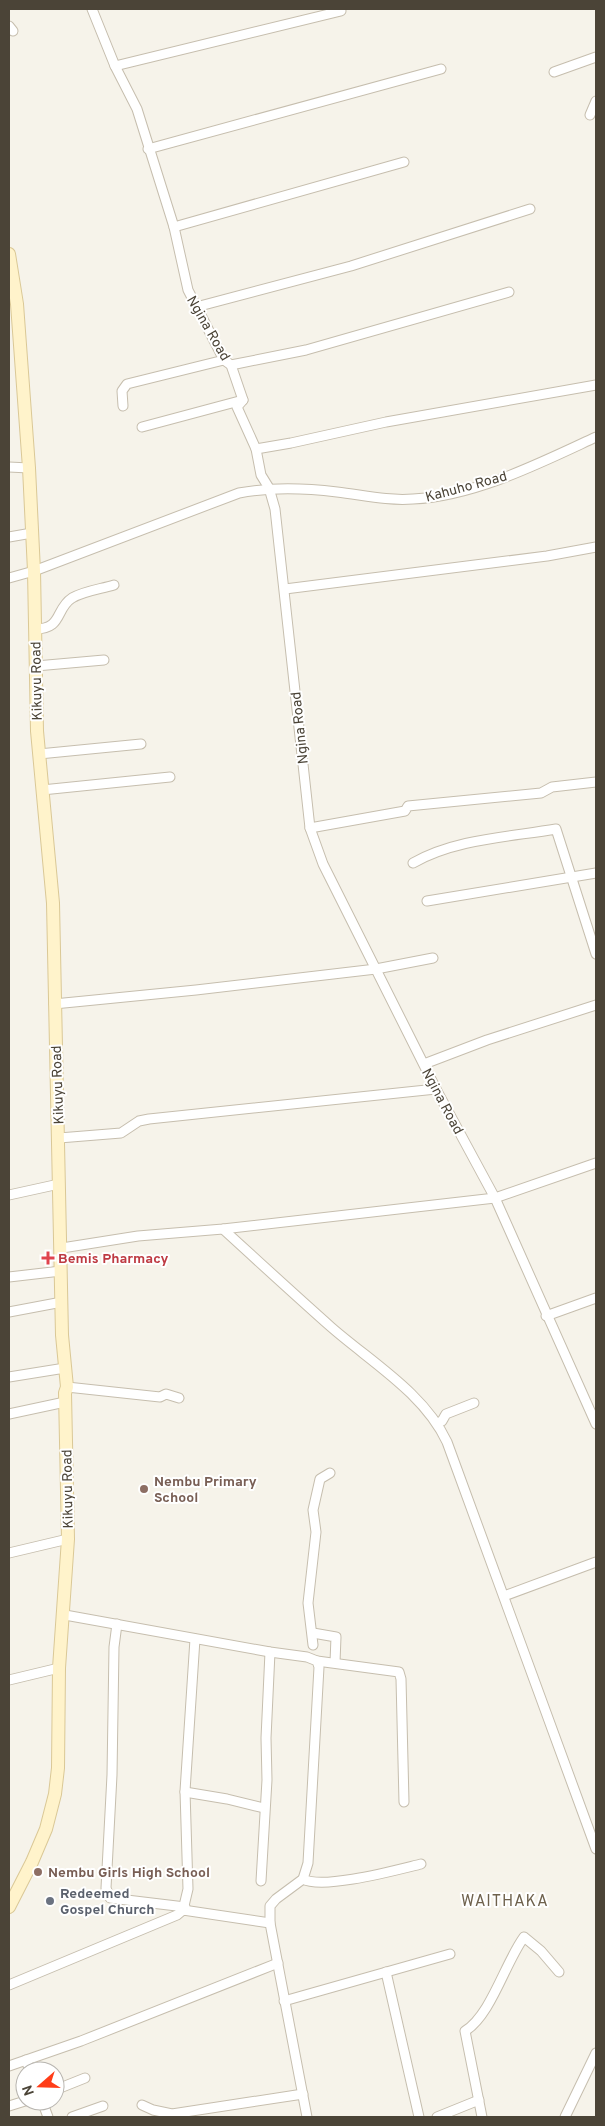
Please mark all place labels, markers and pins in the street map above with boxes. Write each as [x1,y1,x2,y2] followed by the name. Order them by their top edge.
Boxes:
[58,1251,169,1268] place label: Bemis Pharmacy
[42,1252,54,1264] marker: Bemis Pharmacy
[154,1474,257,1507] place label: Nembu Primary School
[138,1483,150,1495] marker: Nembu Primary School
[48,1865,210,1882] place label: Nembu Girls High School
[32,1866,44,1878] marker: Nembu Girls High School
[60,1886,155,1919] place label: Redeemed Gospel Church
[44,1895,56,1907] marker: Redeemed Gospel Church

